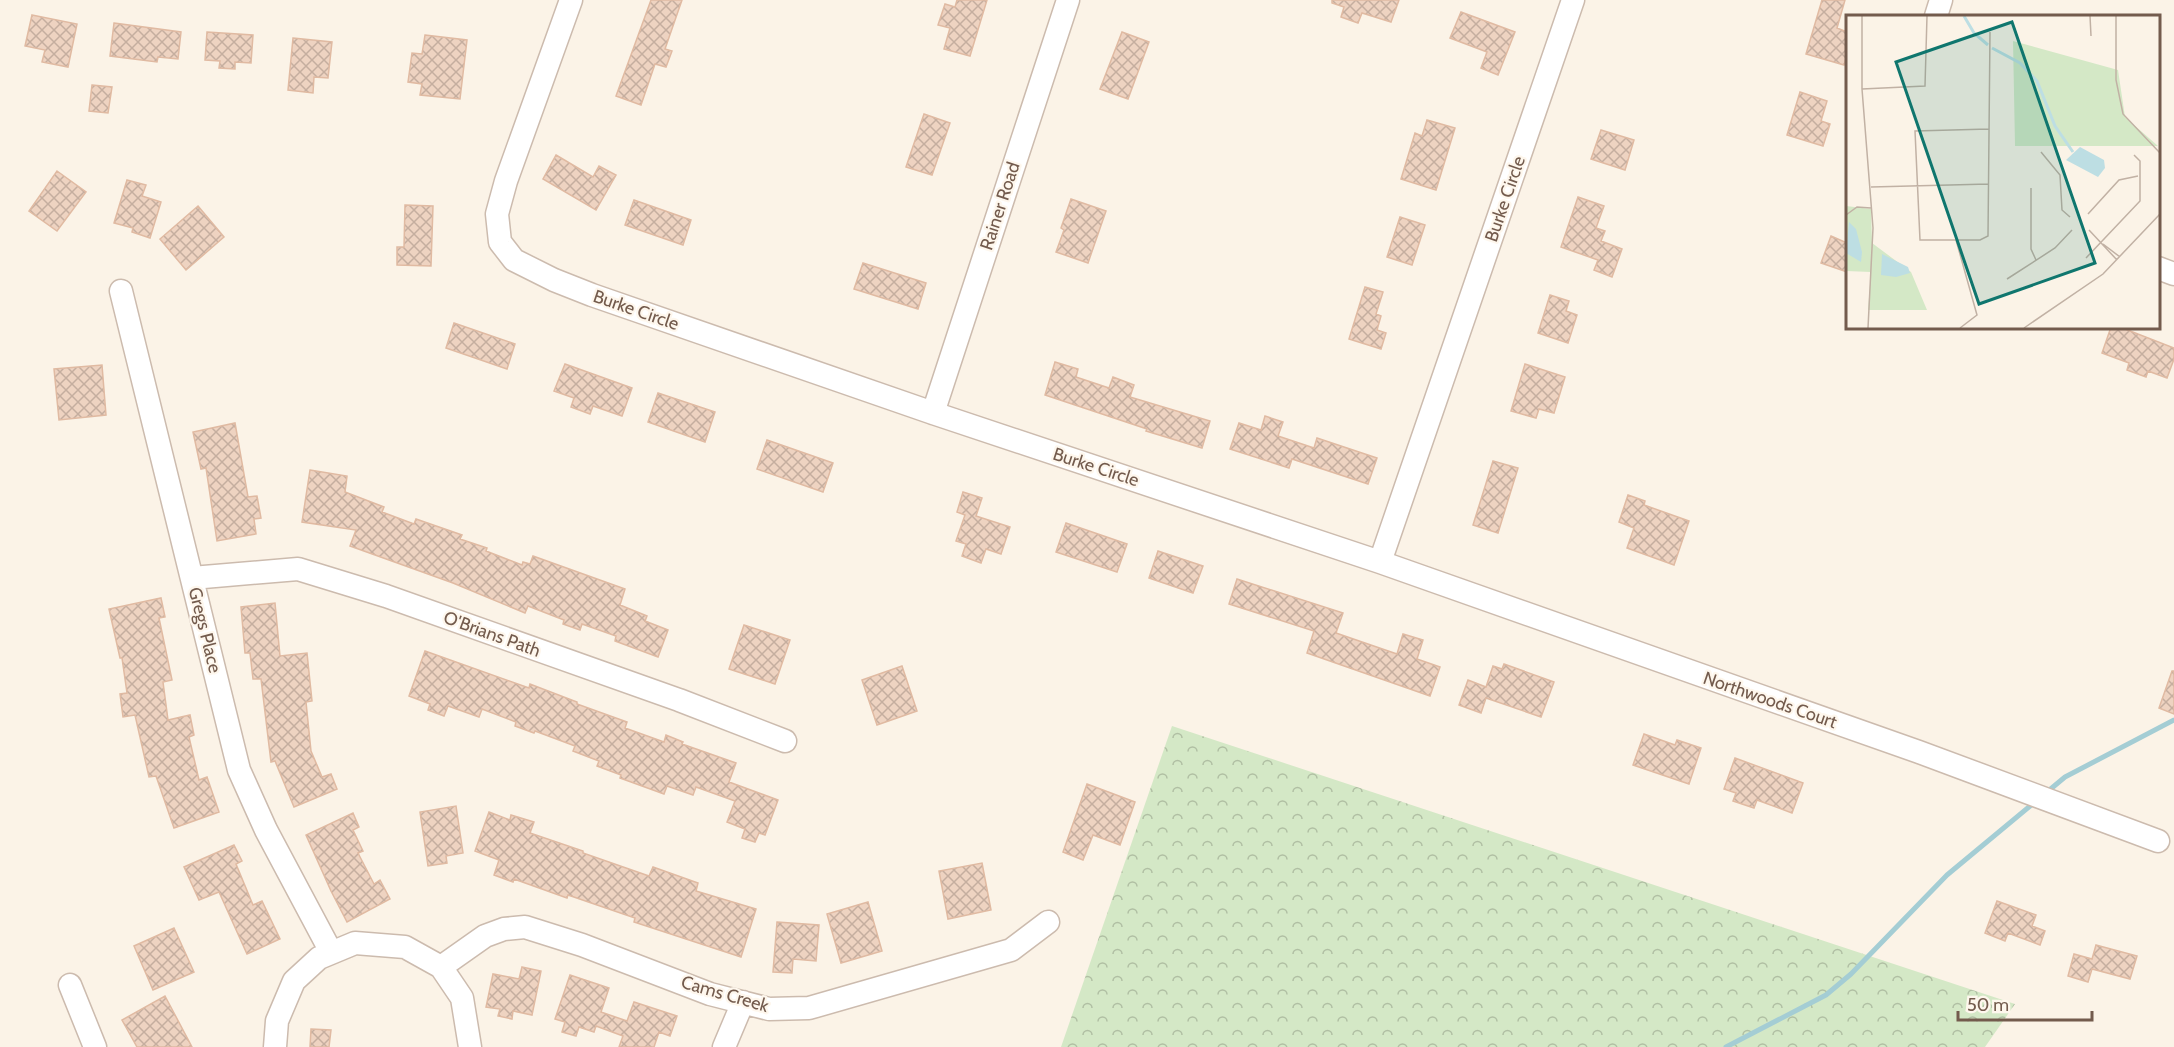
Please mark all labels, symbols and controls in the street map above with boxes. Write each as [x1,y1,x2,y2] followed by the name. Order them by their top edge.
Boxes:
[1846,15,2159,328] inset map
[1480,153,1530,245] street label: Burke Circle
[975,159,1025,253] street label: Rainer Road
[590,285,682,335] street label: Burke Circle
[1050,443,1142,491] street label: Burke Circle
[184,585,226,675] street label: Gregs Place
[440,606,544,662] street label: O'Brians Path
[1700,667,1840,733] street label: Northwoods Court
[679,971,772,1017] street label: Cams Creek
[1958,984,2092,1022] scale bar
[1967,994,2009,1016] text: 50 m

